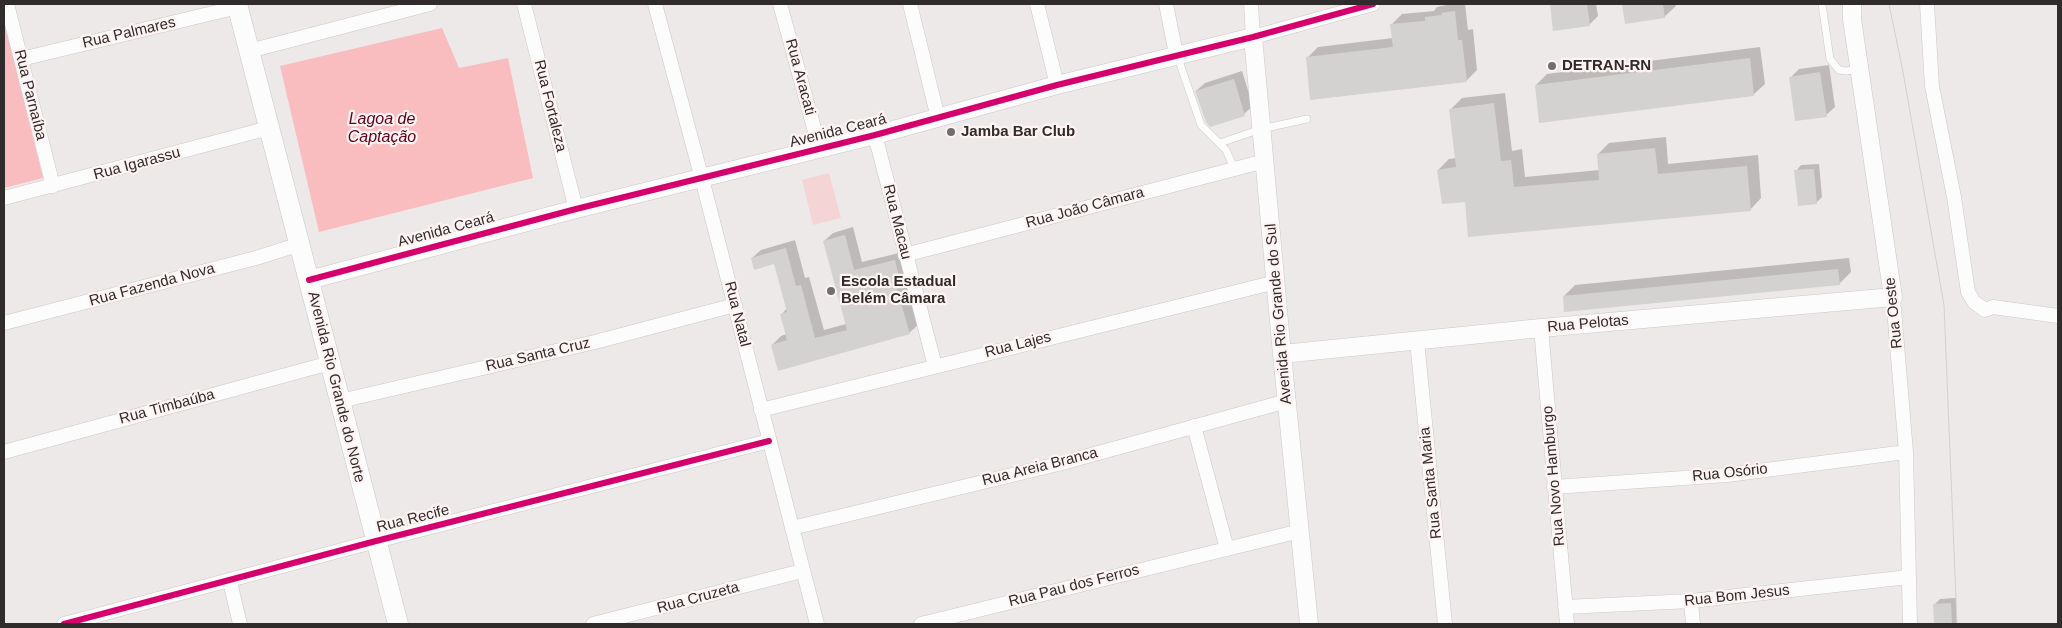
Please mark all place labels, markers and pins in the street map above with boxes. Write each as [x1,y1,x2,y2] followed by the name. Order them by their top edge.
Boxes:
[1562,57,1651,75] place label: DETRAN-RN
[1546,60,1558,72] marker: DETRAN-RN
[961,123,1075,141] place label: Jamba Bar Club
[945,126,957,138] marker: Jamba Bar Club
[841,273,956,308] place label: Escola Estadual Belém Câmara
[825,285,837,297] marker: Escola Estadual Belém Câmara

